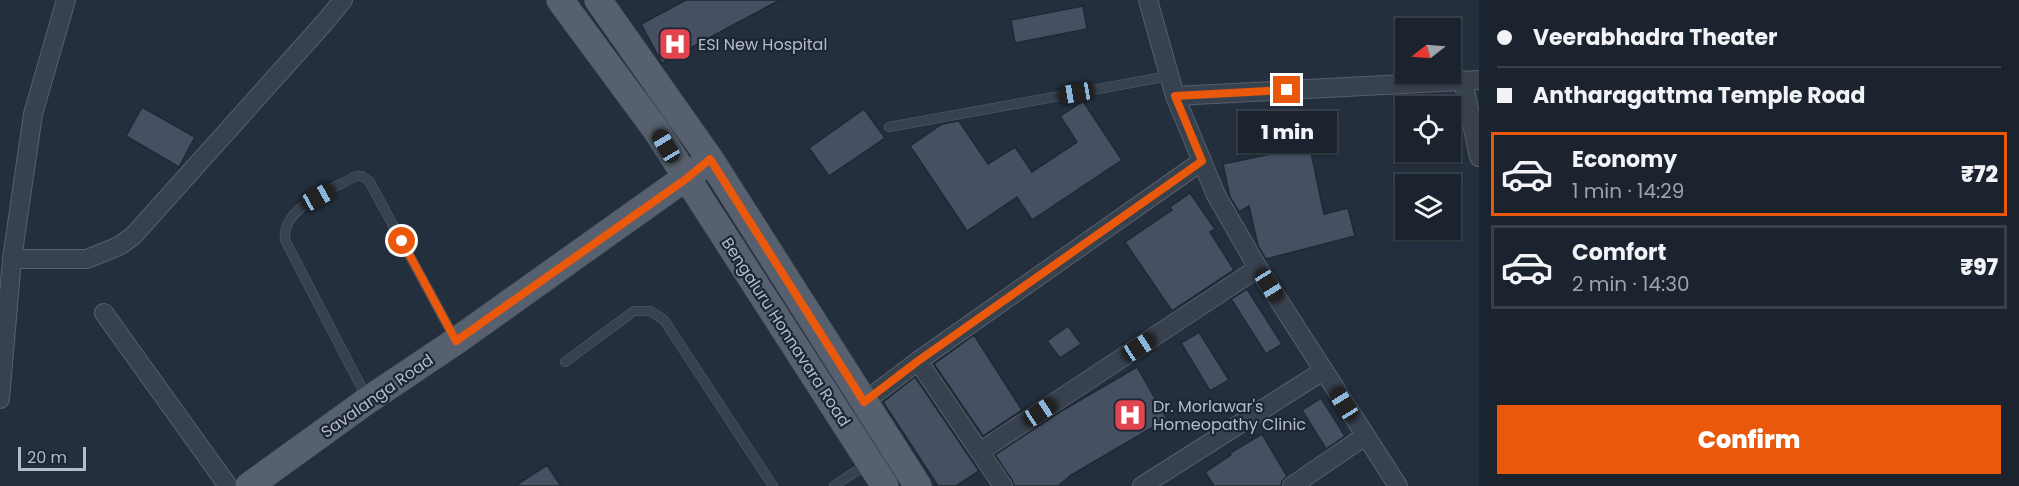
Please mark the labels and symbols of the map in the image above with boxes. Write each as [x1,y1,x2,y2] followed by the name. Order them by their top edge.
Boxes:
[1395,18,1461,84] north arrow
[657,26,693,62] hospital icon: ESI New Hospital
[698,33,827,56] place label: ESI New Hospital
[1273,76,1300,103] route end
[1057,81,1095,105] car
[1238,111,1336,153] callout: 1 min
[649,126,683,166] car
[298,180,338,214] car
[388,227,415,254] route start
[716,233,856,431] street label: Bengaluru Honnavara Road
[1252,265,1286,305] car
[1119,330,1159,364] car
[316,349,438,443] street label: Savalanga Road
[1327,384,1361,424] car
[1020,395,1060,429] car
[1153,395,1306,436] place label: Dr. Morlawar's Homeopathy Clinic
[1112,397,1148,433] hospital icon: Dr. Morlawar's Homeopathy Clinic
[18,444,86,472] scale bar

